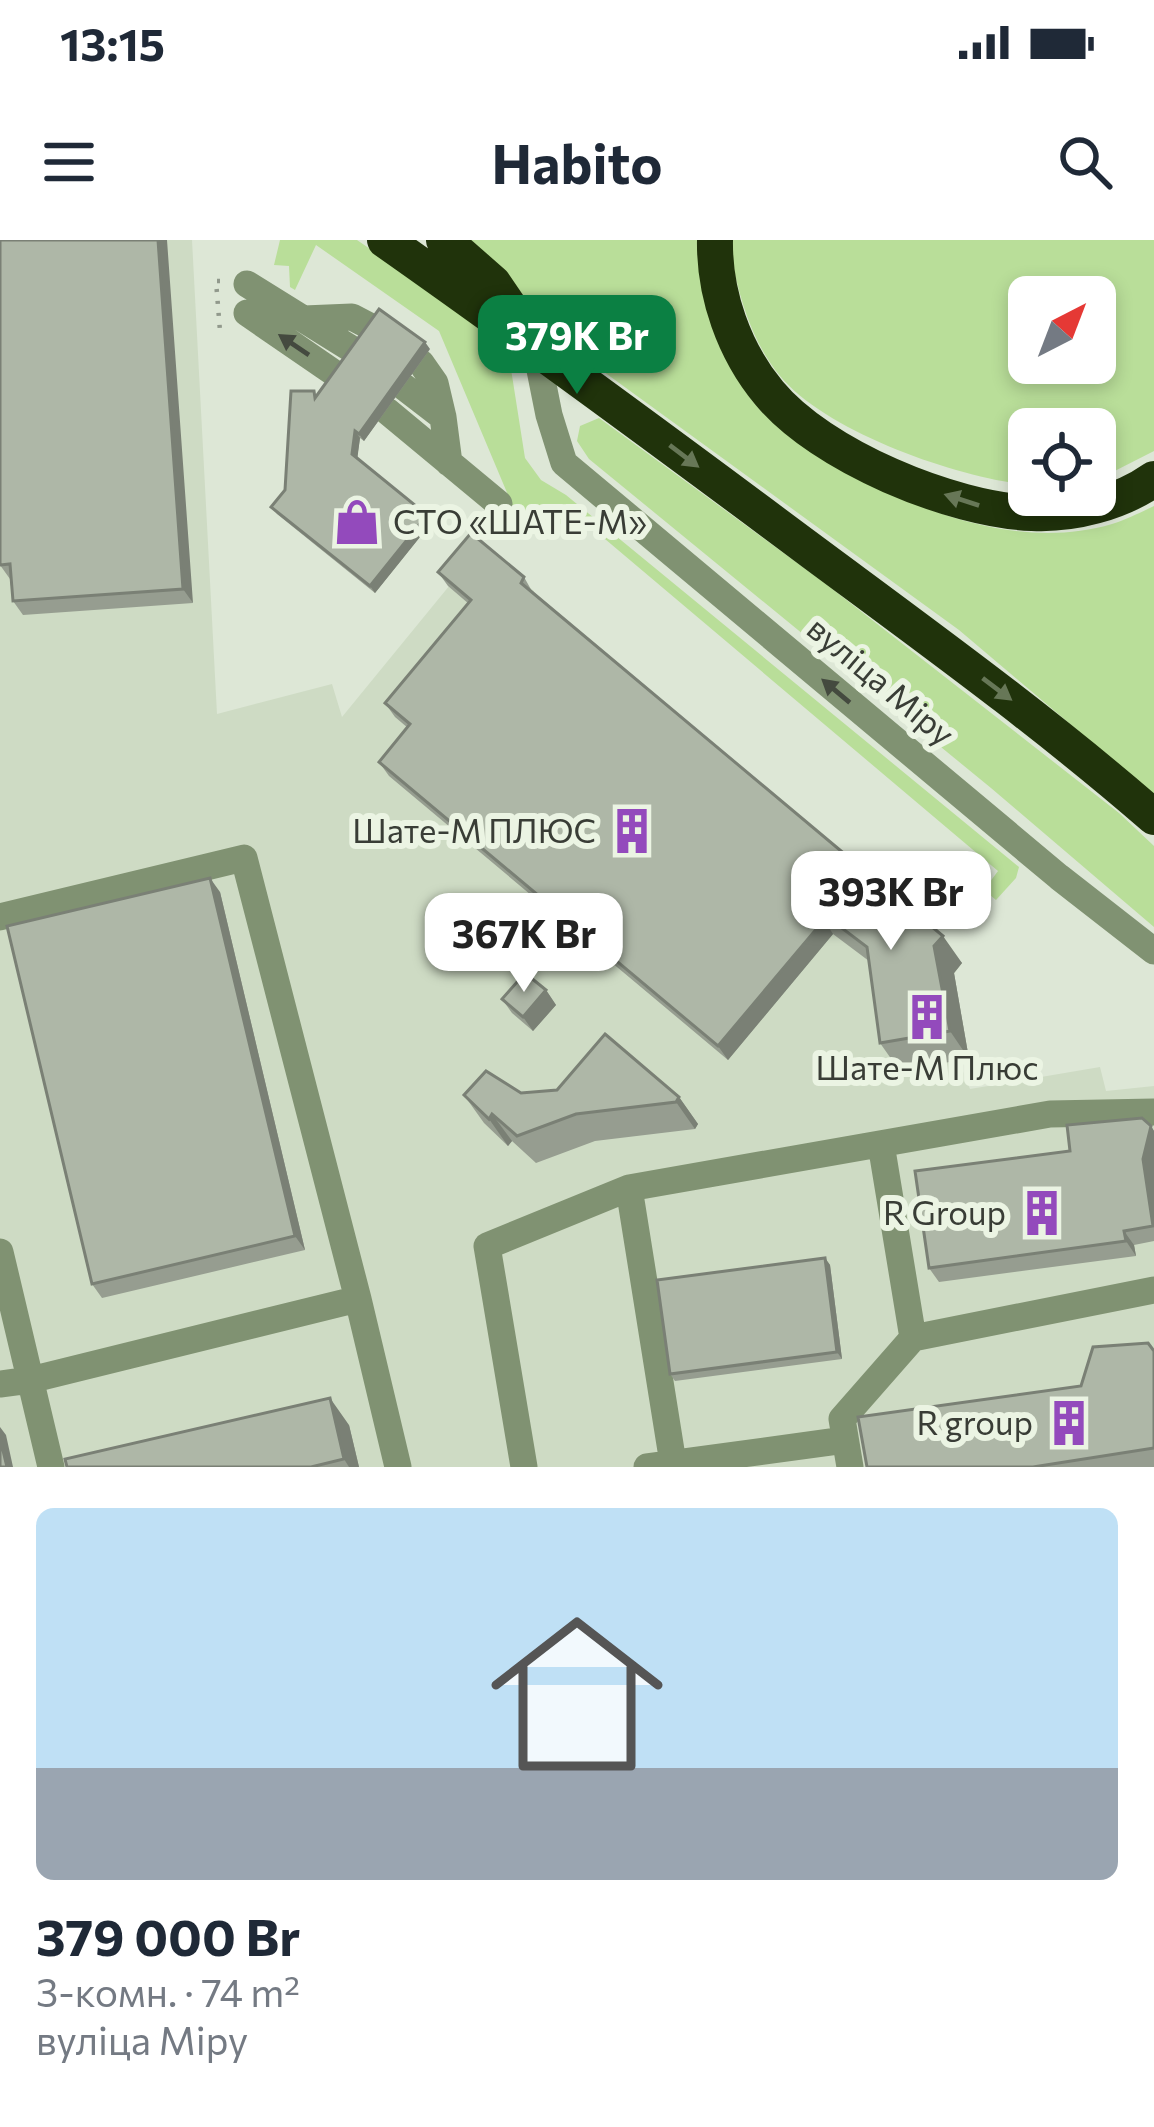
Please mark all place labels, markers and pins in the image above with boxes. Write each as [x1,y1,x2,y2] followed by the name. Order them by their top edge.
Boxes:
[466,295,688,397] pin: 379K Br
[332,497,382,547] shop icon: СТО «ШАТЕ-М»
[393,500,647,541] place label: СТО «ШАТЕ-М»
[607,806,657,856] building icon: Шате-М ПЛЮС
[352,809,596,850] place label: Шате-М ПЛЮС
[780,851,1002,953] pin: 393K Br
[413,893,635,995] pin: 367K Br
[902,992,952,1042] building icon: Шате-М Плюс
[815,1046,1039,1087] place label: Шате-М Плюс
[1017,1188,1067,1238] building icon: R Group
[883,1191,1006,1232] place label: R Group
[1044,1398,1094,1448] building icon: R group
[916,1401,1033,1442] place label: R group

